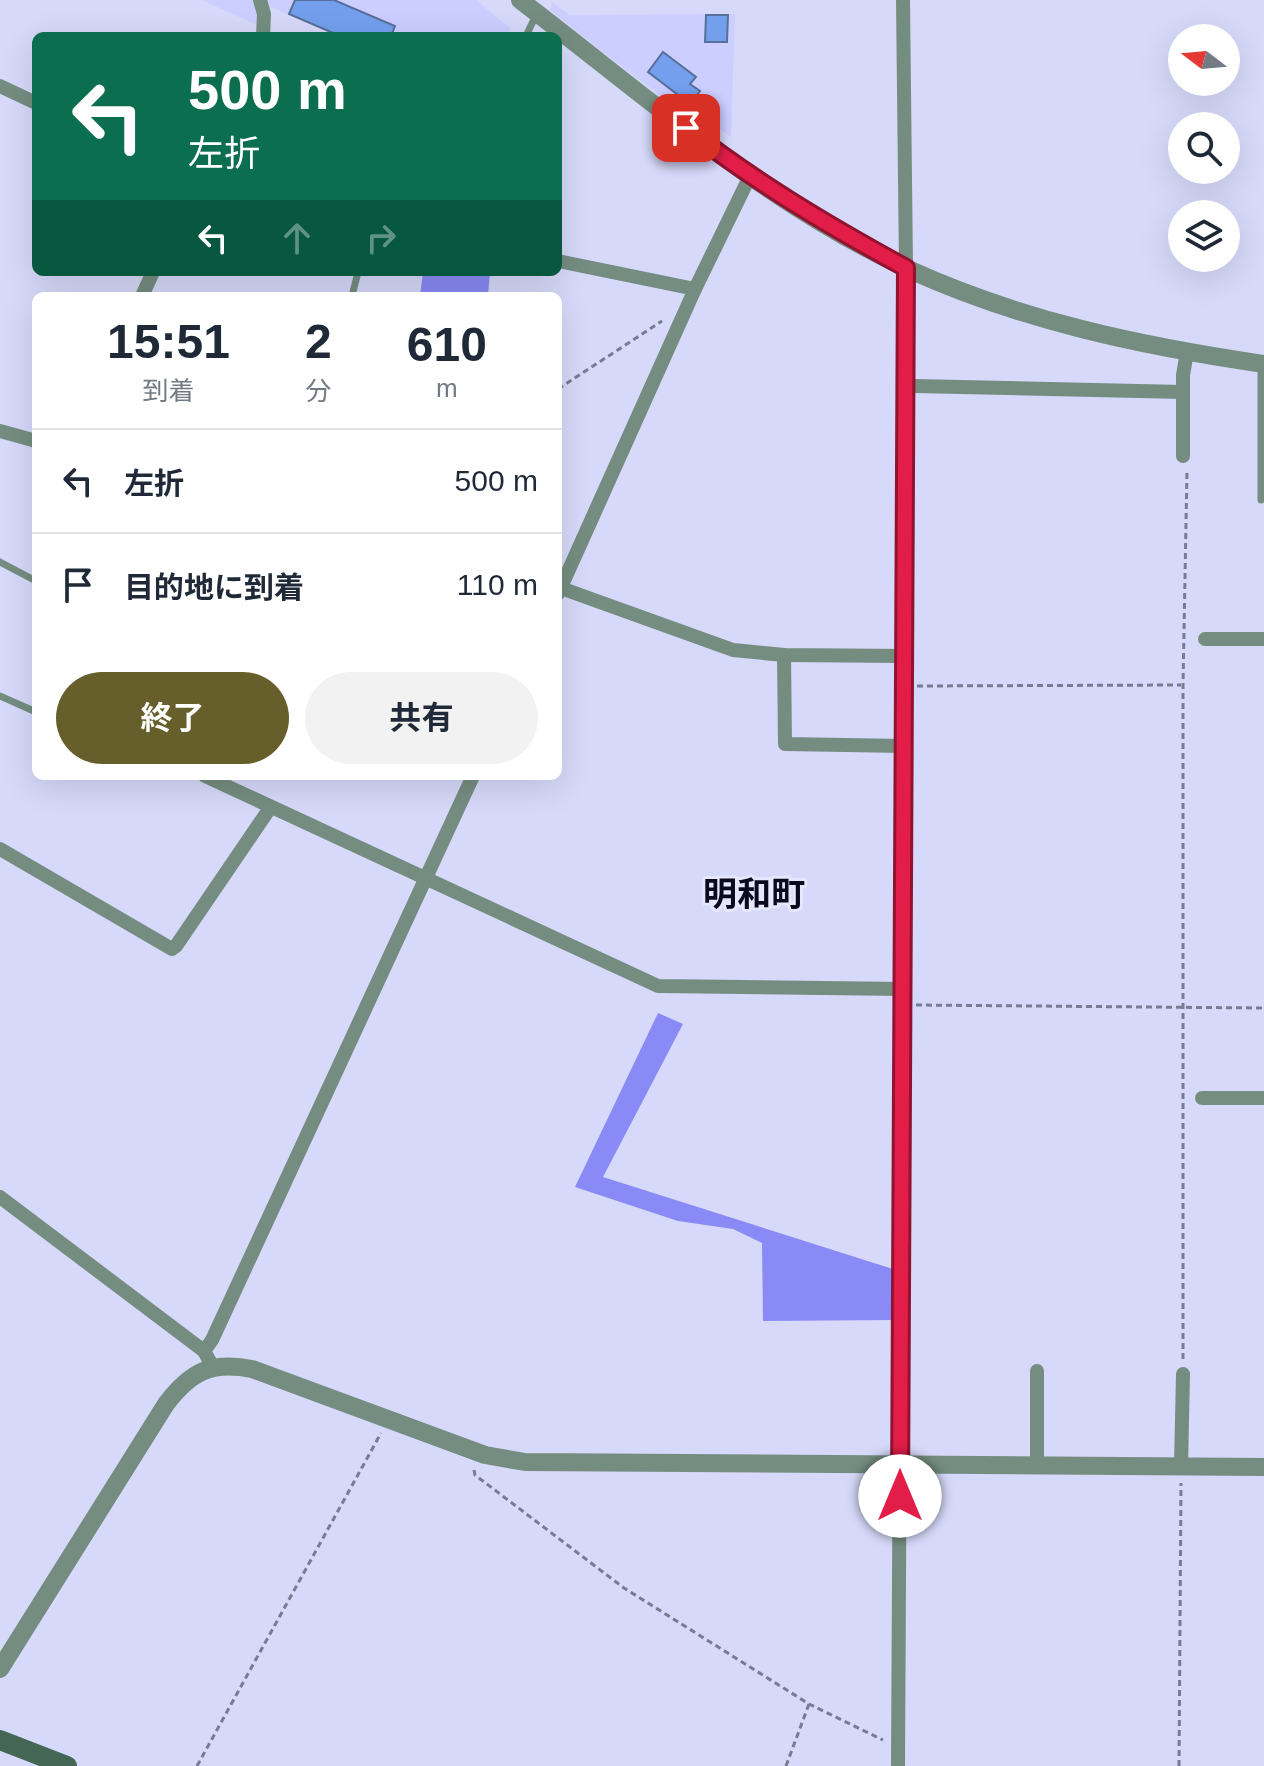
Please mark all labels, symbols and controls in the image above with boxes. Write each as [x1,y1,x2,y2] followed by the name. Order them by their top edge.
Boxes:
[1168,24,1240,96] north arrow
[1168,24,1240,272] map controls
[188,58,347,121] text: 500 m
[56,64,160,168] icon: left
[652,94,720,162] pin
[664,106,708,150] icon: arrive
[1168,112,1240,184] button: search
[188,133,260,174] text: 左折
[1168,200,1240,272] button: layers
[191,216,235,260] icon: left
[275,216,319,260] icon: ahead
[359,216,403,260] icon: right
[107,315,230,368] text: 15:51
[305,315,332,368] text: 2
[407,318,487,371] text: 610
[436,373,458,403] text: m
[142,376,195,406] text: 到着
[305,376,331,406] text: 分
[56,459,100,503] icon: left
[455,464,538,497] text: 500 m
[124,467,184,500] text: 左折
[56,563,100,607] icon: arrive
[457,568,538,601] text: 110 m
[124,571,304,604] text: 目的地に到着
[56,672,289,764] button: 終了
[305,672,538,764] button: 共有
[703,875,805,913] district label: 明和町
[858,1454,942,1538] position arrow

